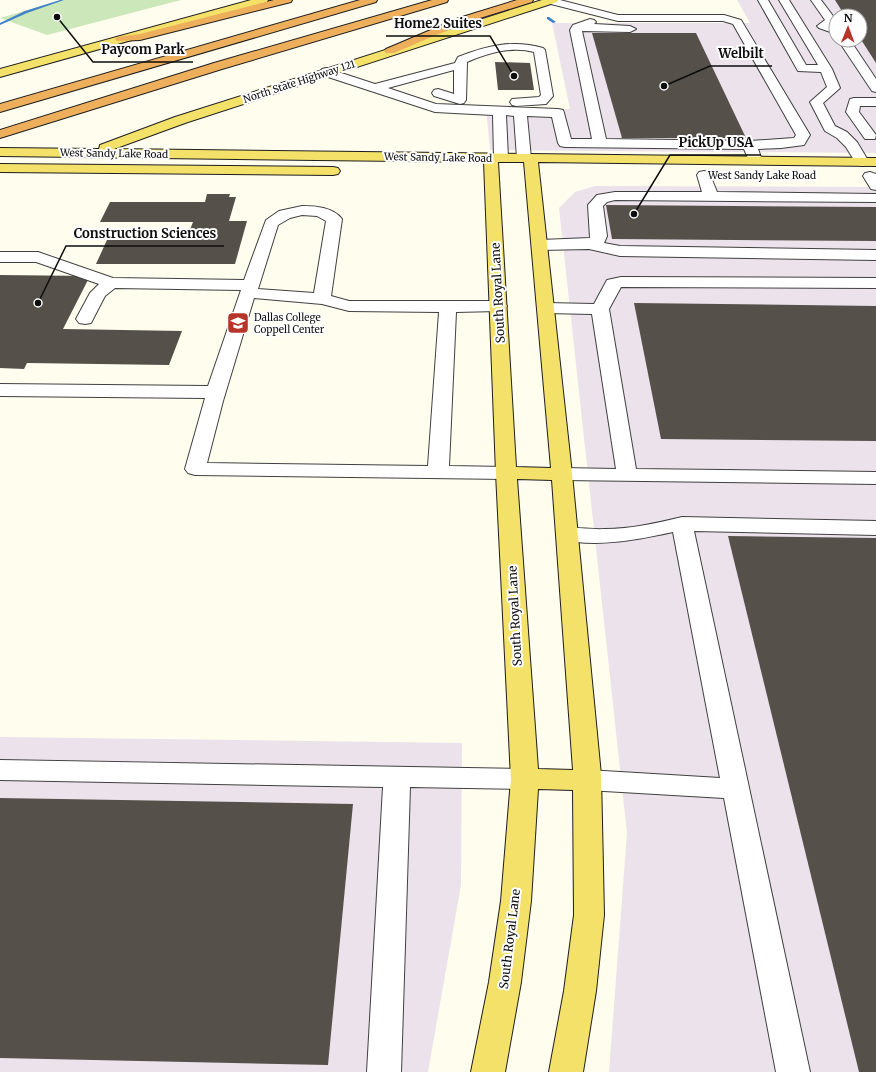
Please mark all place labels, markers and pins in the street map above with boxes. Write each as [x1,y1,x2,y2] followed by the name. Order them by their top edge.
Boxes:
[386,11,490,36] callout: Home2 Suites
[93,37,193,62] callout: Paycom Park
[710,41,772,66] callout: Welbilt
[670,130,761,155] callout: PickUp USA
[66,221,224,246] callout: Construction Sciences
[225,310,251,336] school or university icon: Dallas College Coppell Center
[254,311,325,336] place label: Dallas College Coppell Center

